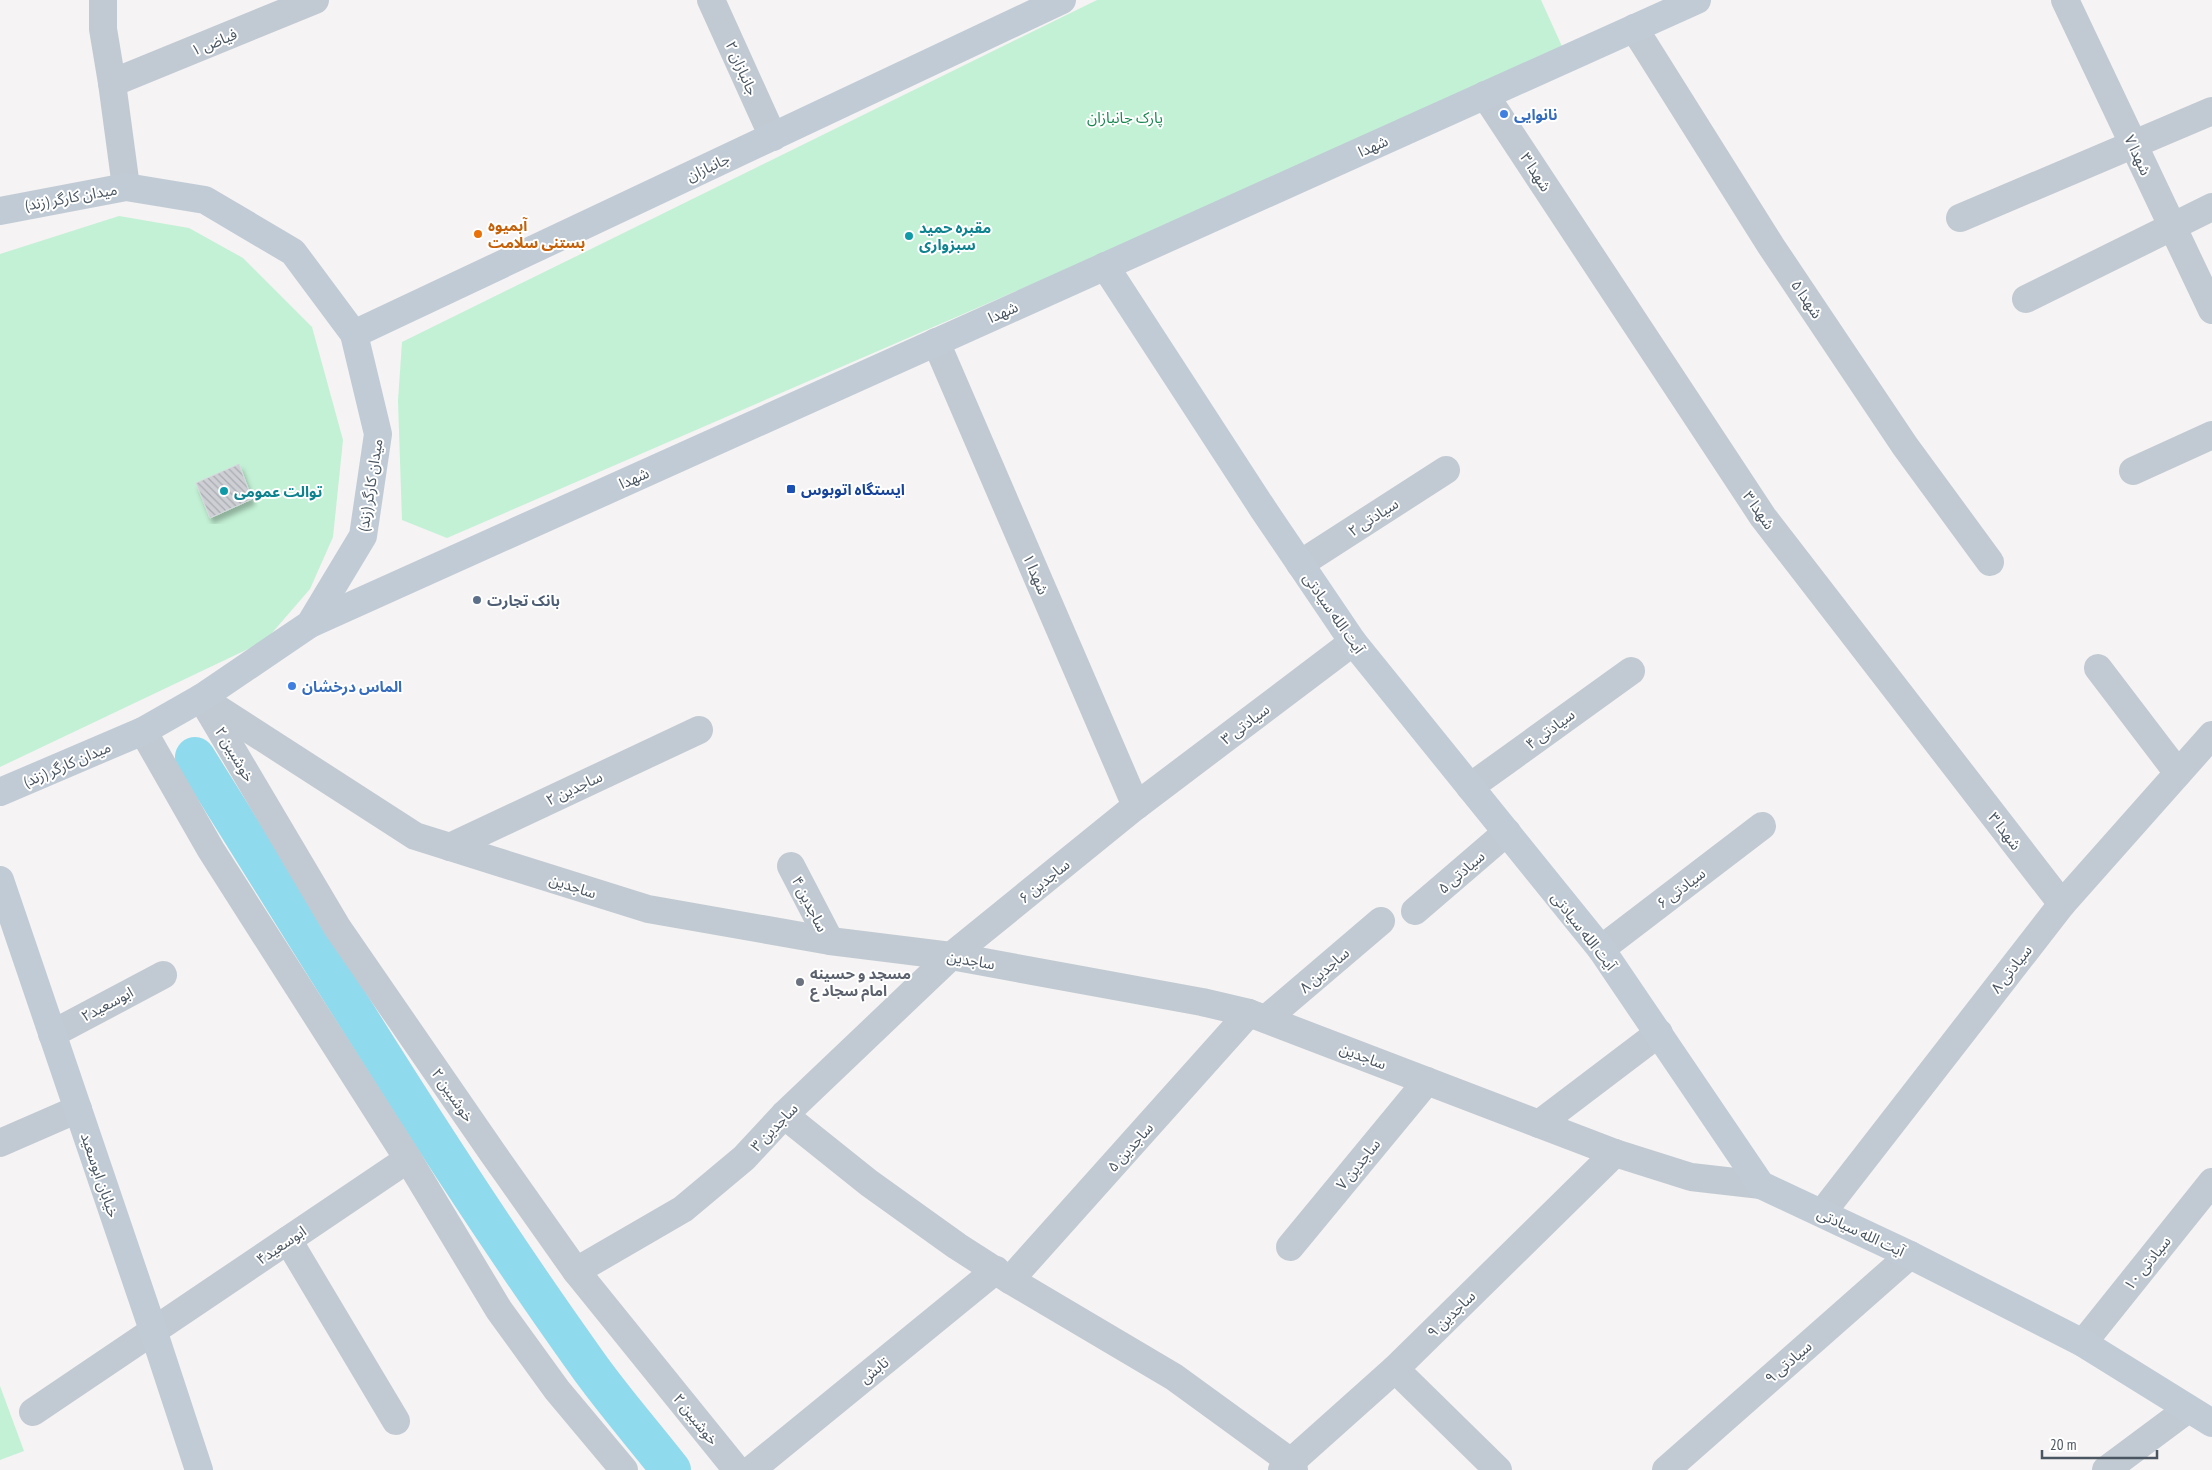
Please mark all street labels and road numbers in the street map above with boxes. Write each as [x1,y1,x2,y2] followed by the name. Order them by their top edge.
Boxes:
[188,24,240,60] street label: فیاض ۱
[722,38,762,98] street label: جانبازان ۲
[1355,131,1391,161] street label: شهدا
[2120,132,2156,179] street label: شهدا ۷
[683,149,733,185] street label: جانبازان
[1516,149,1556,195] street label: شهدا ۳
[23,180,119,214] street label: میدان کارگر (زند)
[1787,276,1827,322] street label: شهدا ۵
[985,297,1021,327] street label: شهدا
[353,437,387,533] street label: میدان کارگر (زند)
[616,463,652,493] street label: شهدا
[1739,487,1779,533] street label: شهدا ۳
[1344,494,1402,540] street label: سیادتی ۲
[1019,551,1053,598] street label: شهدا ۱
[1299,569,1369,658] street label: آیت الله سیادتی
[1217,699,1273,748] street label: سیادتی ۳
[1522,705,1578,753] street label: سیادتی ۴
[211,723,259,785] street label: خوشبین ۲
[20,737,114,791] street label: میدان کارگر (زند)
[543,767,605,809] street label: ساجدین ۲
[1984,808,2026,854] street label: شهدا ۳
[1434,846,1489,898] street label: سیادتی ۵
[1015,855,1074,907] street label: ساجدین ۶
[1653,863,1709,912] street label: سیادتی ۶
[547,869,599,903] street label: ساجدین
[788,873,832,935] street label: ساجدین ۴
[1547,888,1621,975] street label: آیت الله سیادتی
[1986,941,2036,997] street label: سیادتی ۸
[1295,943,1353,997] street label: ساجدین ۸
[946,946,997,974] street label: ساجدین
[78,982,136,1026] street label: ابوسعید۲
[1337,1038,1389,1074] street label: ساجدین
[428,1065,478,1126] street label: خوشبین ۲
[746,1099,802,1155] street label: ساجدین ۳
[1103,1118,1157,1176] street label: ساجدین ۵
[77,1130,123,1220] street label: خیابان ابوسعید
[1332,1134,1384,1193] street label: ساجدین ۷
[1814,1203,1908,1261] street label: آیت الله سیادتی
[252,1221,310,1269] street label: ابوسعید۴
[2119,1232,2175,1294] street label: سیادتی ۱۰
[1423,1286,1479,1342] street label: ساجدین ۹
[1761,1336,1816,1388] street label: سیادتی ۹
[856,1353,892,1387] street label: تابش
[669,1389,723,1449] street label: خوشبین ۲

